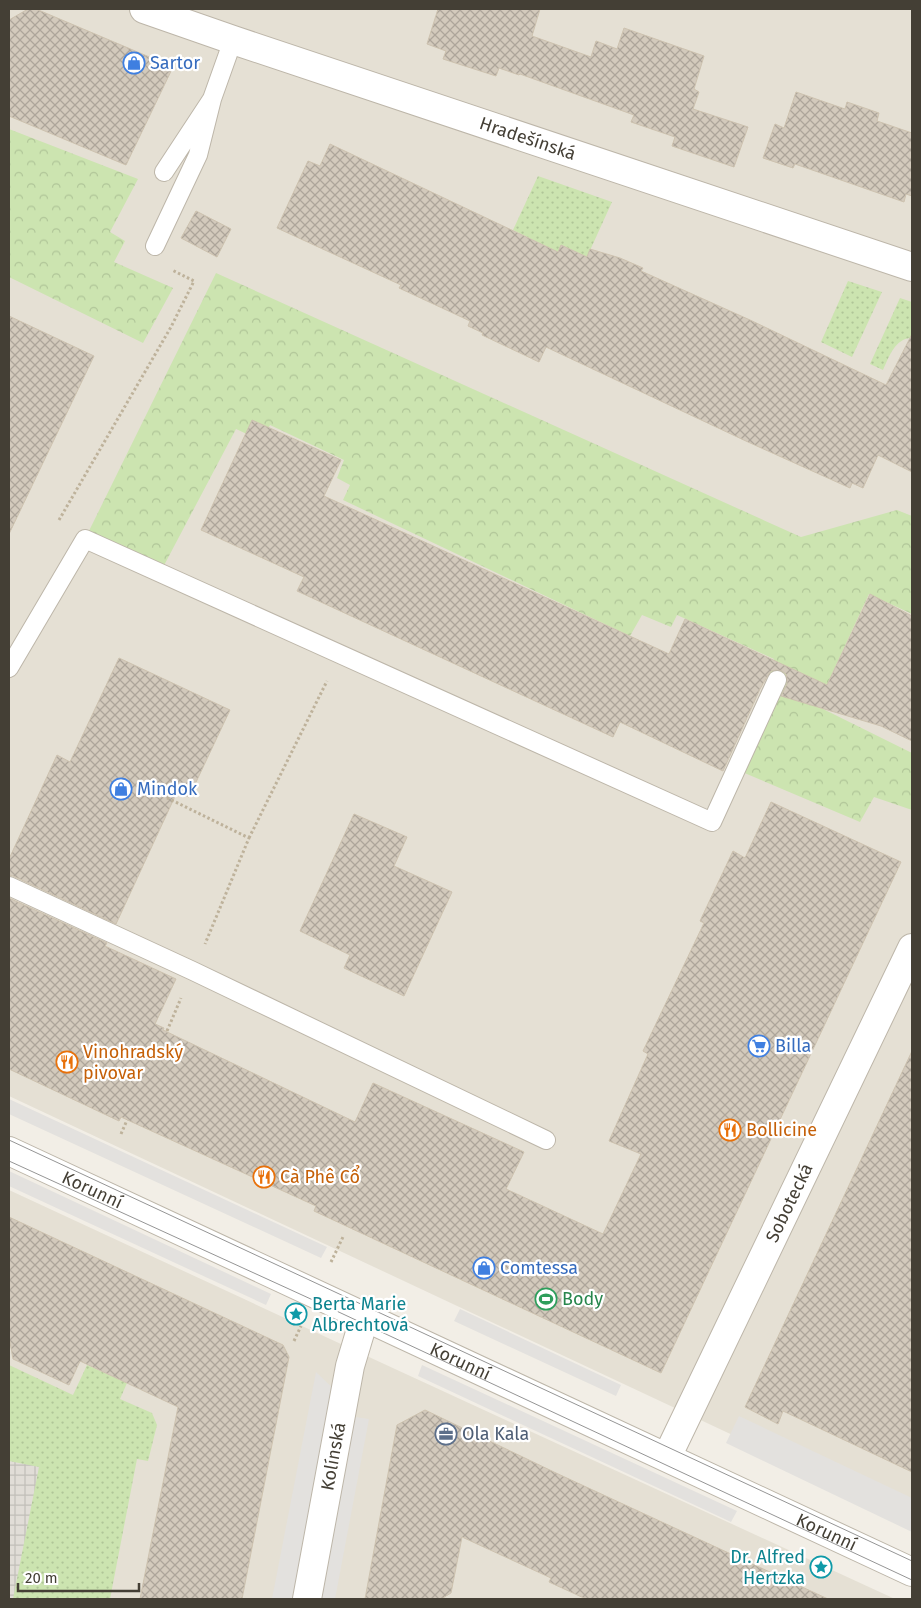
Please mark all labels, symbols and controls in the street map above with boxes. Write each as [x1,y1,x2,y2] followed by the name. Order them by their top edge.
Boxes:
[122,51,146,75] shop icon: Sartor
[150,52,200,74] place label: Sartor
[477,112,579,165] street label: Hradešínská
[109,777,133,801] shop icon: Mindok
[137,778,198,800] place label: Mindok
[747,1034,771,1058] supermarket icon: Billa
[775,1035,811,1057] place label: Billa
[83,1041,183,1084] place label: Vinohradský pivovar
[55,1050,79,1074] restaurant icon: Vinohradský pivovar
[718,1118,742,1142] restaurant icon: Bollicine
[746,1119,817,1141] place label: Bollicine
[761,1160,818,1246] street label: Sobotecká
[252,1165,276,1189] restaurant icon: Cà Phê Cổ
[280,1165,360,1188] place label: Cà Phê Cổ
[58,1166,126,1213] street label: Korunní
[472,1256,496,1280] shop icon: Comtessa
[500,1257,578,1279] place label: Comtessa
[534,1287,558,1311] sports icon: Body
[562,1288,603,1310] place label: Body
[312,1293,409,1336] place label: Berta Marie Albrechtová
[284,1302,308,1326] place icon: Berta Marie Albrechtová
[426,1338,494,1385] street label: Korunní
[316,1421,350,1492] street label: Kolínská
[434,1422,458,1446] office icon: Ola Kala
[462,1423,529,1445] place label: Ola Kala
[793,1509,860,1556] street label: Korunní
[730,1546,805,1589] place label: Dr. Alfred Hertzka
[809,1555,833,1579] place icon: Dr. Alfred Hertzka
[18,1560,139,1592] scale bar
[25,1569,58,1587] text: 20 m

